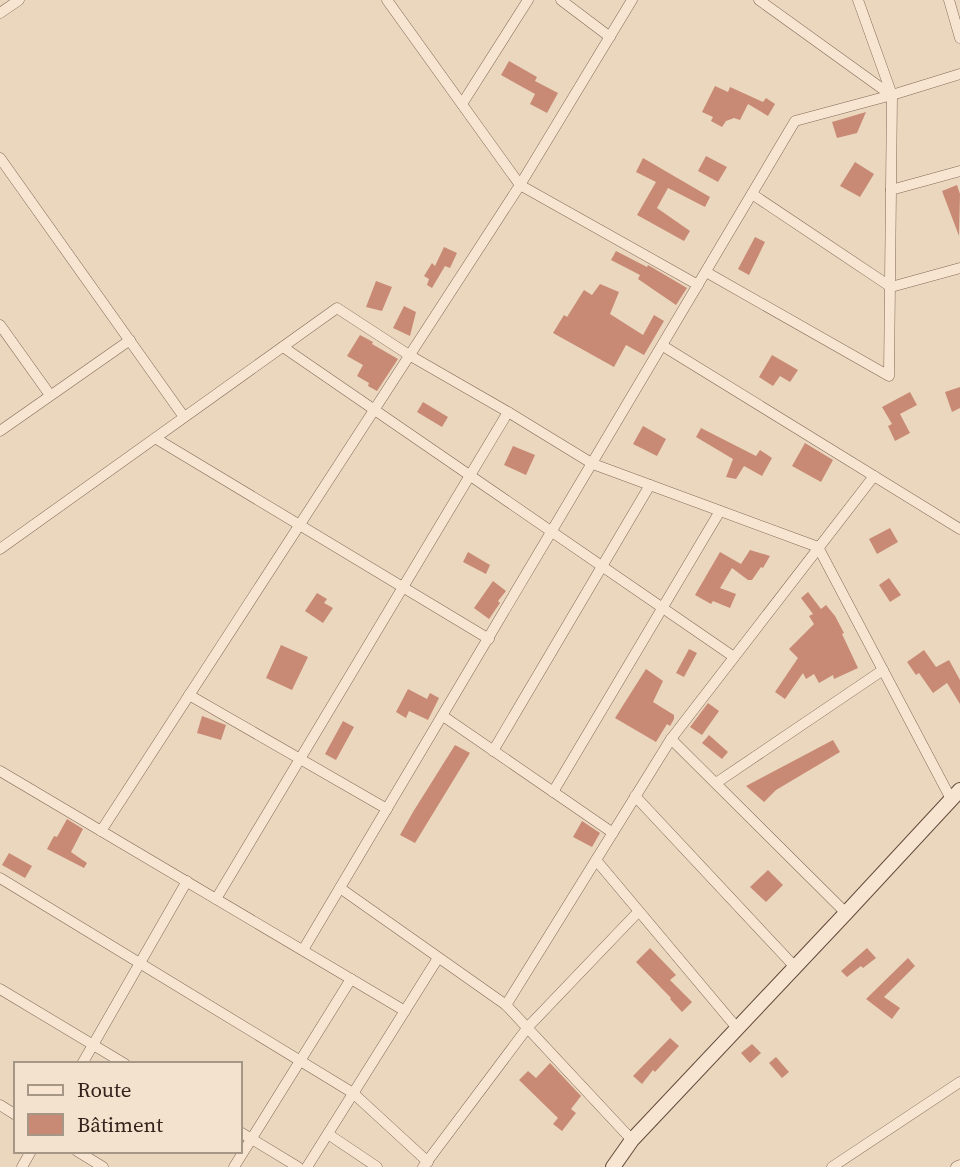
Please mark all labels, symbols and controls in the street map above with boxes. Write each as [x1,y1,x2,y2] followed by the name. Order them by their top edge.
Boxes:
[14,1062,242,1153] legend
[77,1075,132,1104] text: Route
[77,1110,163,1139] text: Bâtiment

